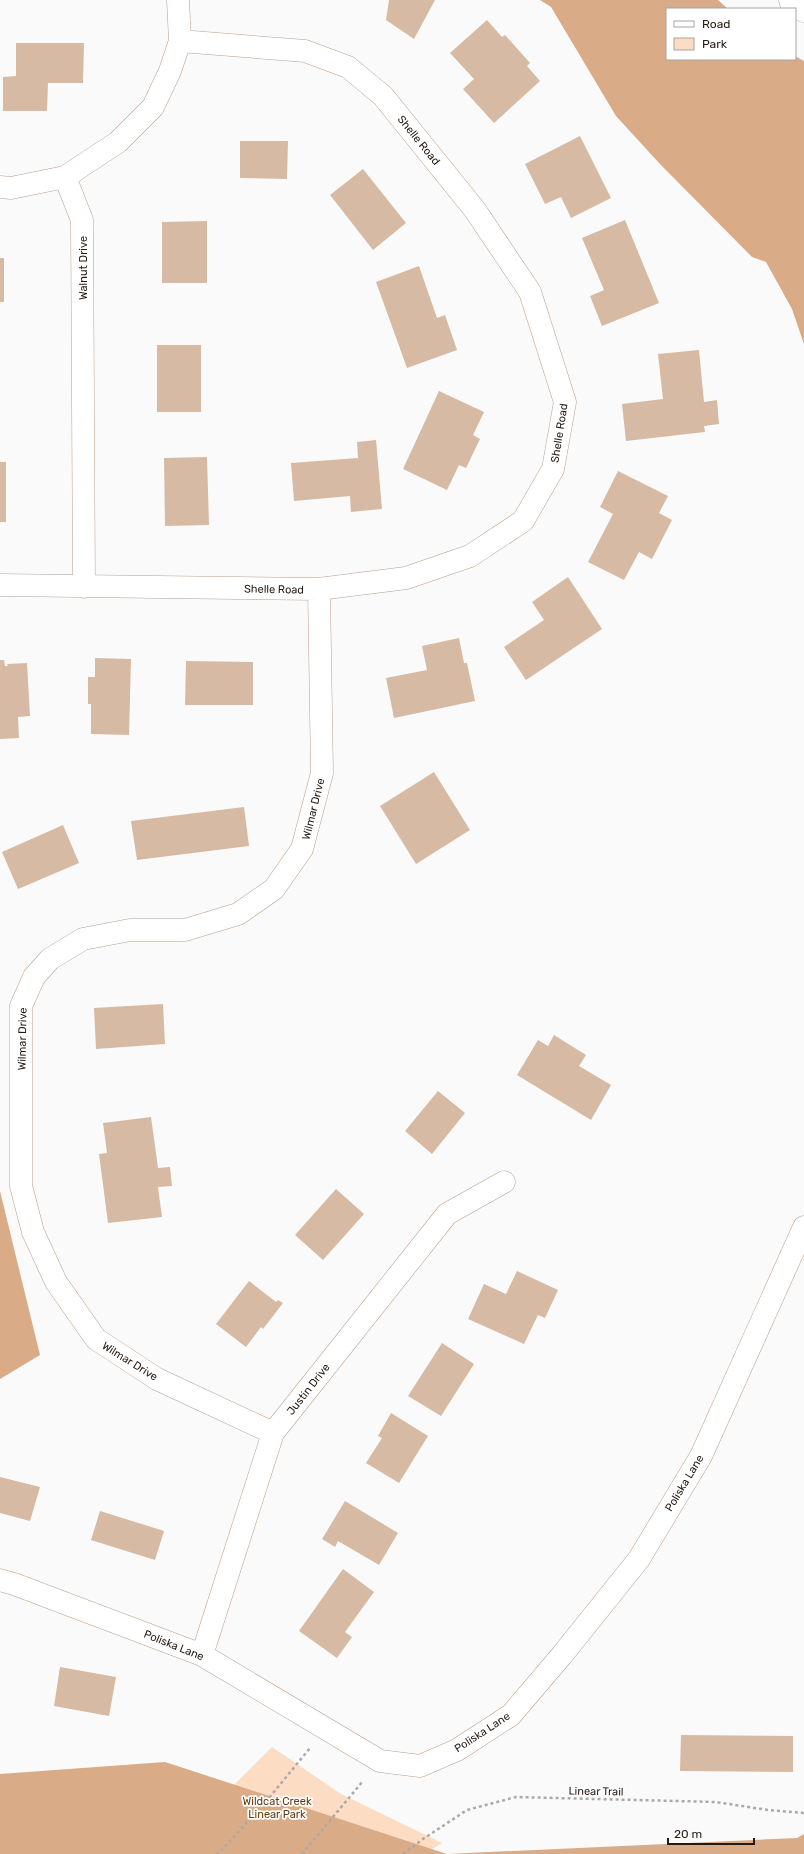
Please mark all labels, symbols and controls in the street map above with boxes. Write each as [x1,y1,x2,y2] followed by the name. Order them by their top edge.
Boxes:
[666,8,796,60] legend
[702,17,730,31] text: Road
[702,37,728,51] text: Park
[395,113,443,168] street label: Shelle Road
[77,236,90,300] street label: Walnut Drive
[548,402,571,464] street label: Shelle Road
[244,582,304,597] street label: Shelle Road
[300,777,327,841] street label: Wilmar Drive
[15,1007,30,1071] street label: Wilmar Drive
[100,1339,160,1384] street label: Wilmar Drive
[284,1361,333,1418] street label: Justin Drive
[662,1453,706,1514] street label: Poliska Lane
[142,1628,206,1663] street label: Poliska Lane
[452,1710,513,1755] street label: Poliska Lane
[568,1785,624,1798] street label: Linear Trail
[242,1795,312,1821] park label: Wildcat Creek Linear Park
[668,1820,754,1846] scale bar
[674,1827,702,1841] text: 20 m

